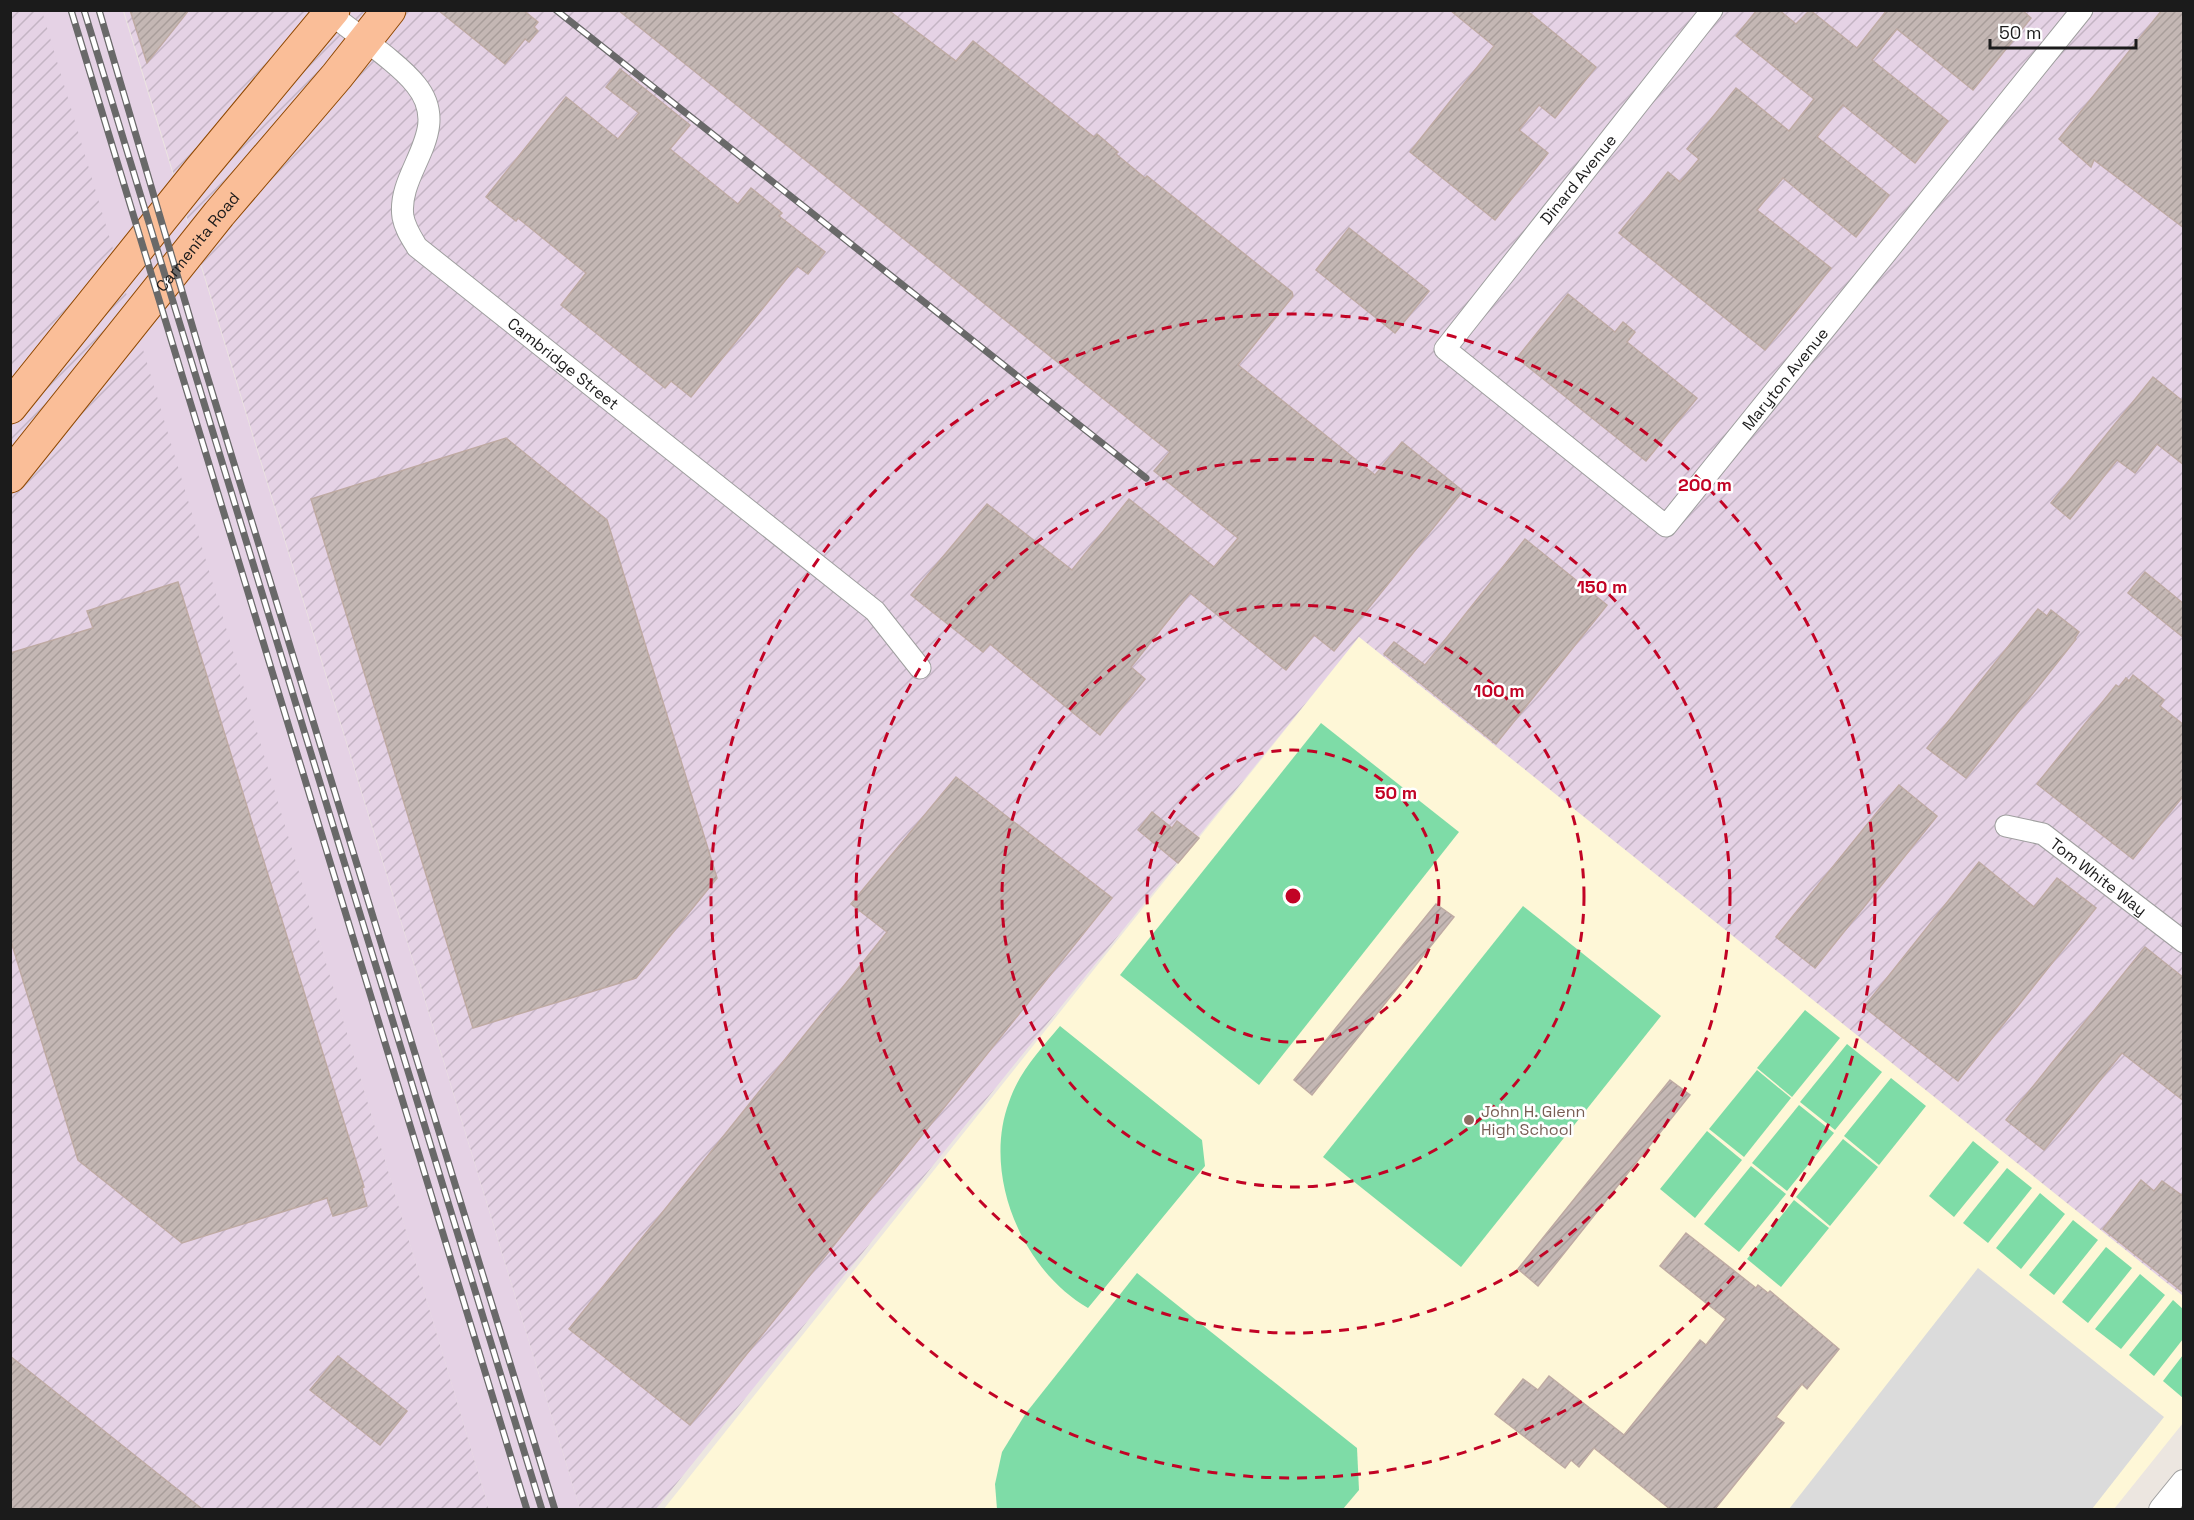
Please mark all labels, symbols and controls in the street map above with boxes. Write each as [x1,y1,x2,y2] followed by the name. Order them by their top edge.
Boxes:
[1990,12,2136,50] scale bar
[1999,21,2041,44] text: 50 m
[1536,130,1621,229] street label: Dinard Avenue
[151,188,244,296] street label: Carmenita Road
[503,313,623,415] street label: Cambridge Street
[1737,323,1833,435] street label: Maryton Avenue
[1678,473,1732,496] text: 200 m
[1577,575,1627,598] text: 150 m
[1473,679,1525,702] text: 100 m
[1375,781,1417,804] text: 50 m
[2046,833,2151,921] street label: Tom White Way
[1283,886,1303,906] centre of rings
[1481,1101,1585,1140] place label: John H. Glenn High School
[1462,1113,1476,1127] marker: John H. Glenn High School

